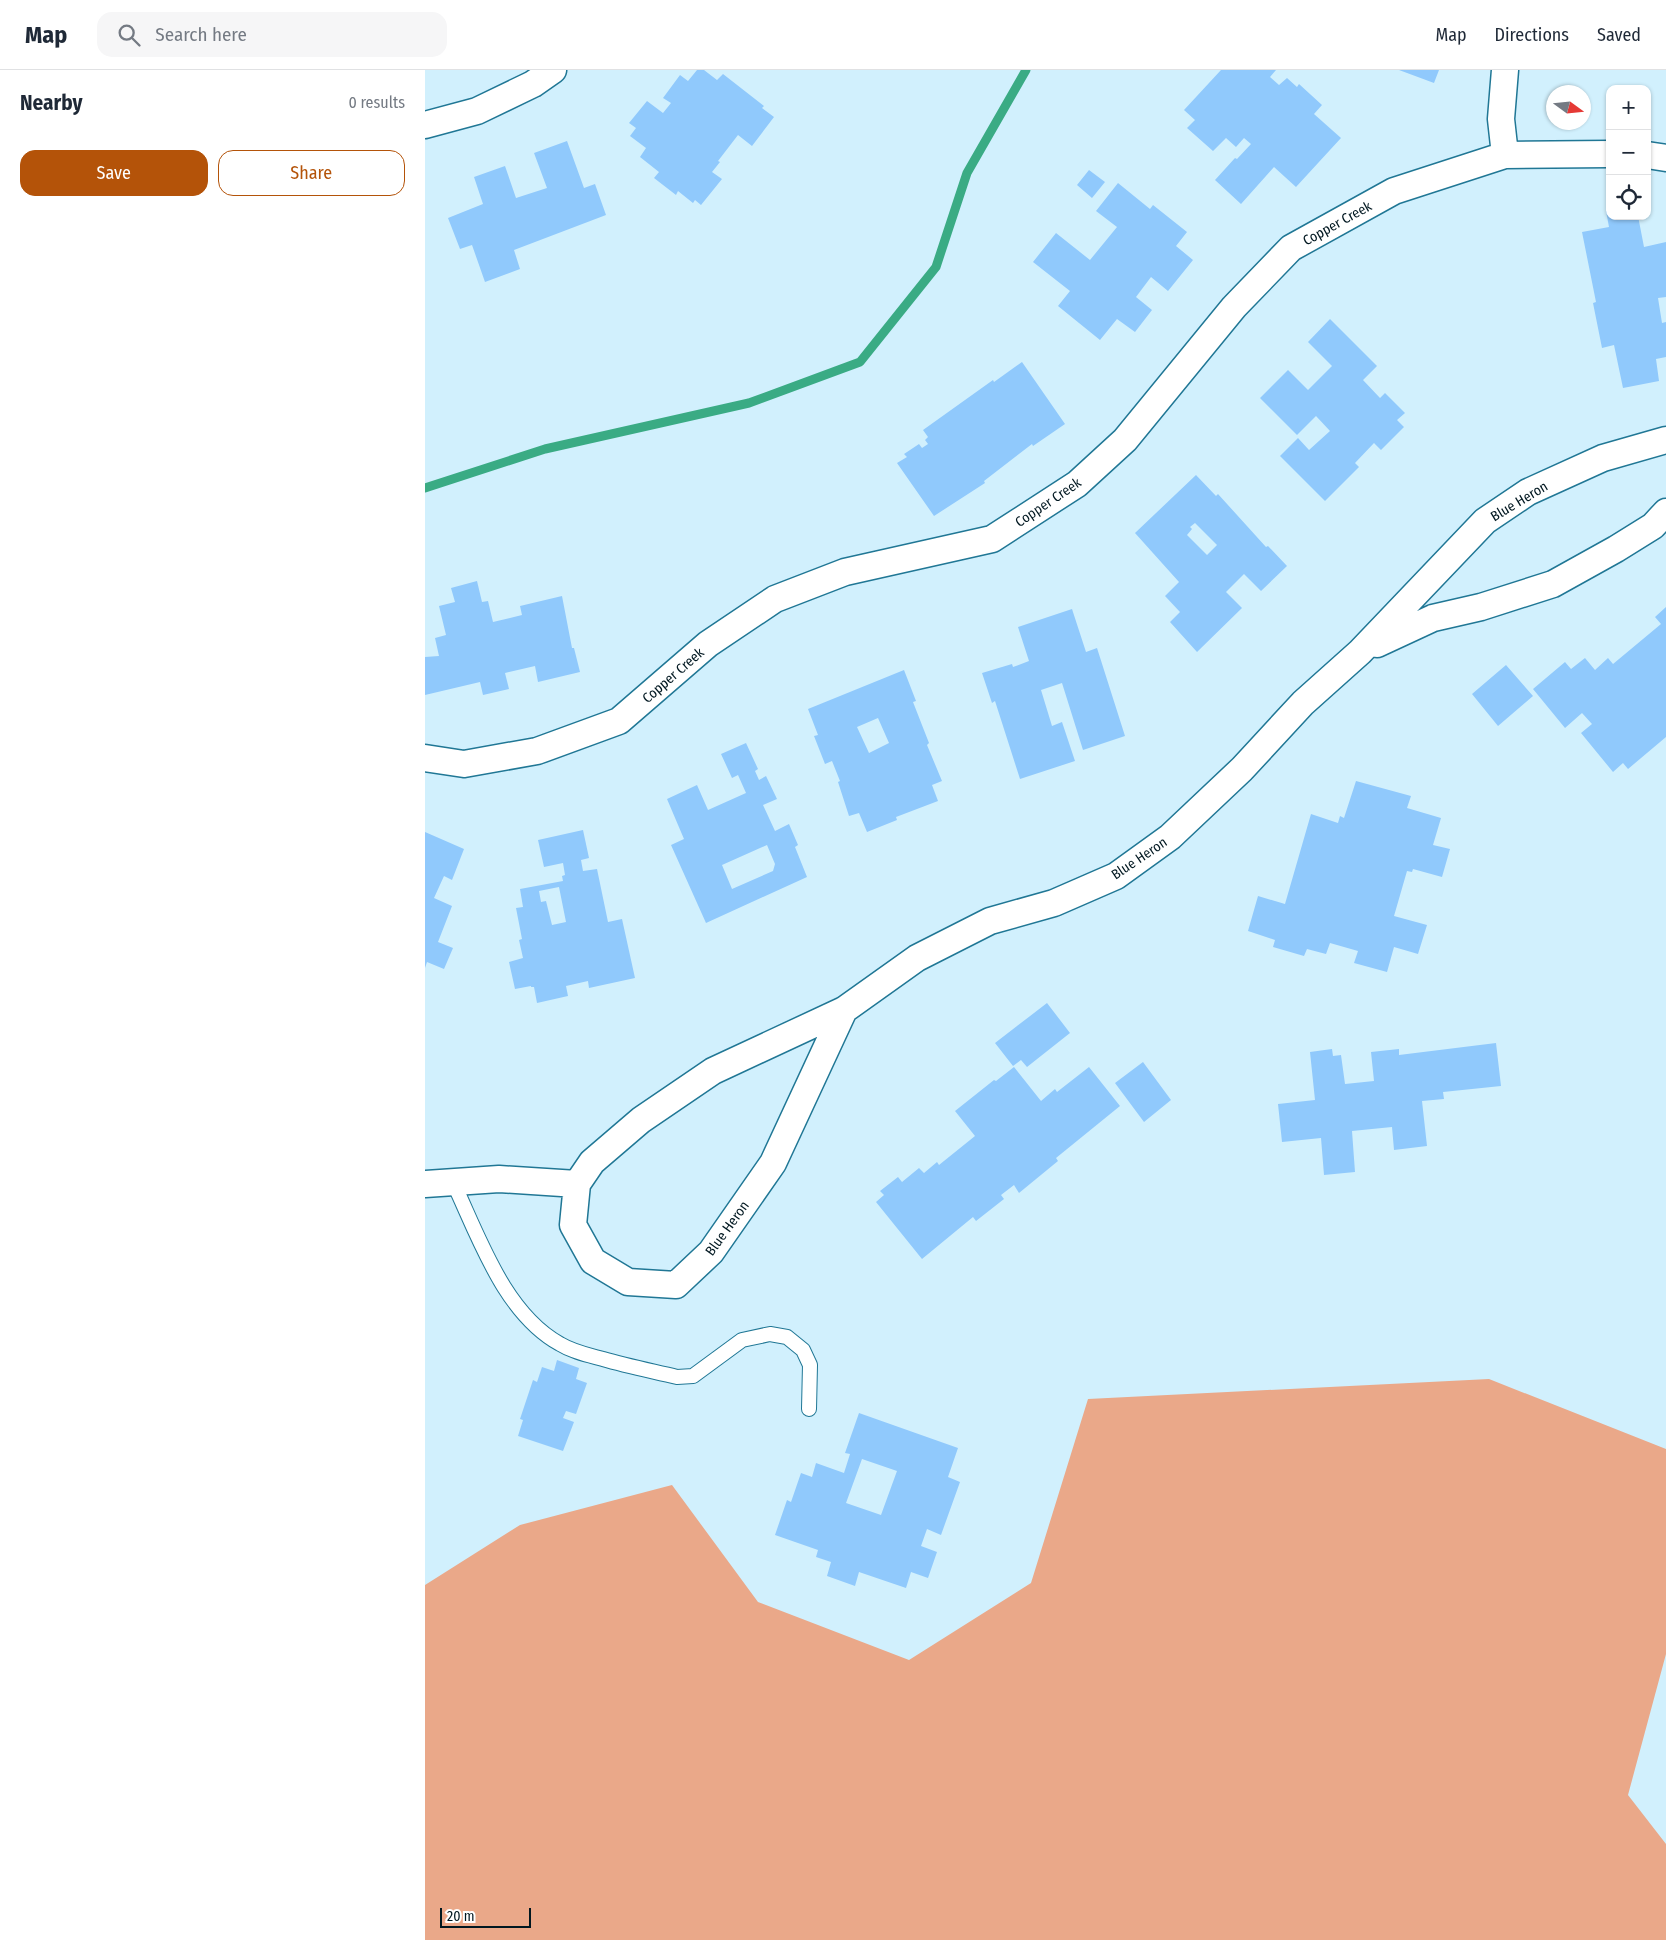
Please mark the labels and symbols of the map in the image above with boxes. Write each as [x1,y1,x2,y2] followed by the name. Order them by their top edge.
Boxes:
[1546,85,1591,130] north arrow
[1300,197,1375,249] street label: Copper Creek
[1012,474,1085,531] street label: Copper Creek
[1488,478,1551,525] street label: Blue Heron
[639,644,708,707] street label: Copper Creek
[1108,834,1170,883] street label: Blue Heron
[702,1198,753,1259] street label: Blue Heron
[440,1905,531,1928] scale bar

